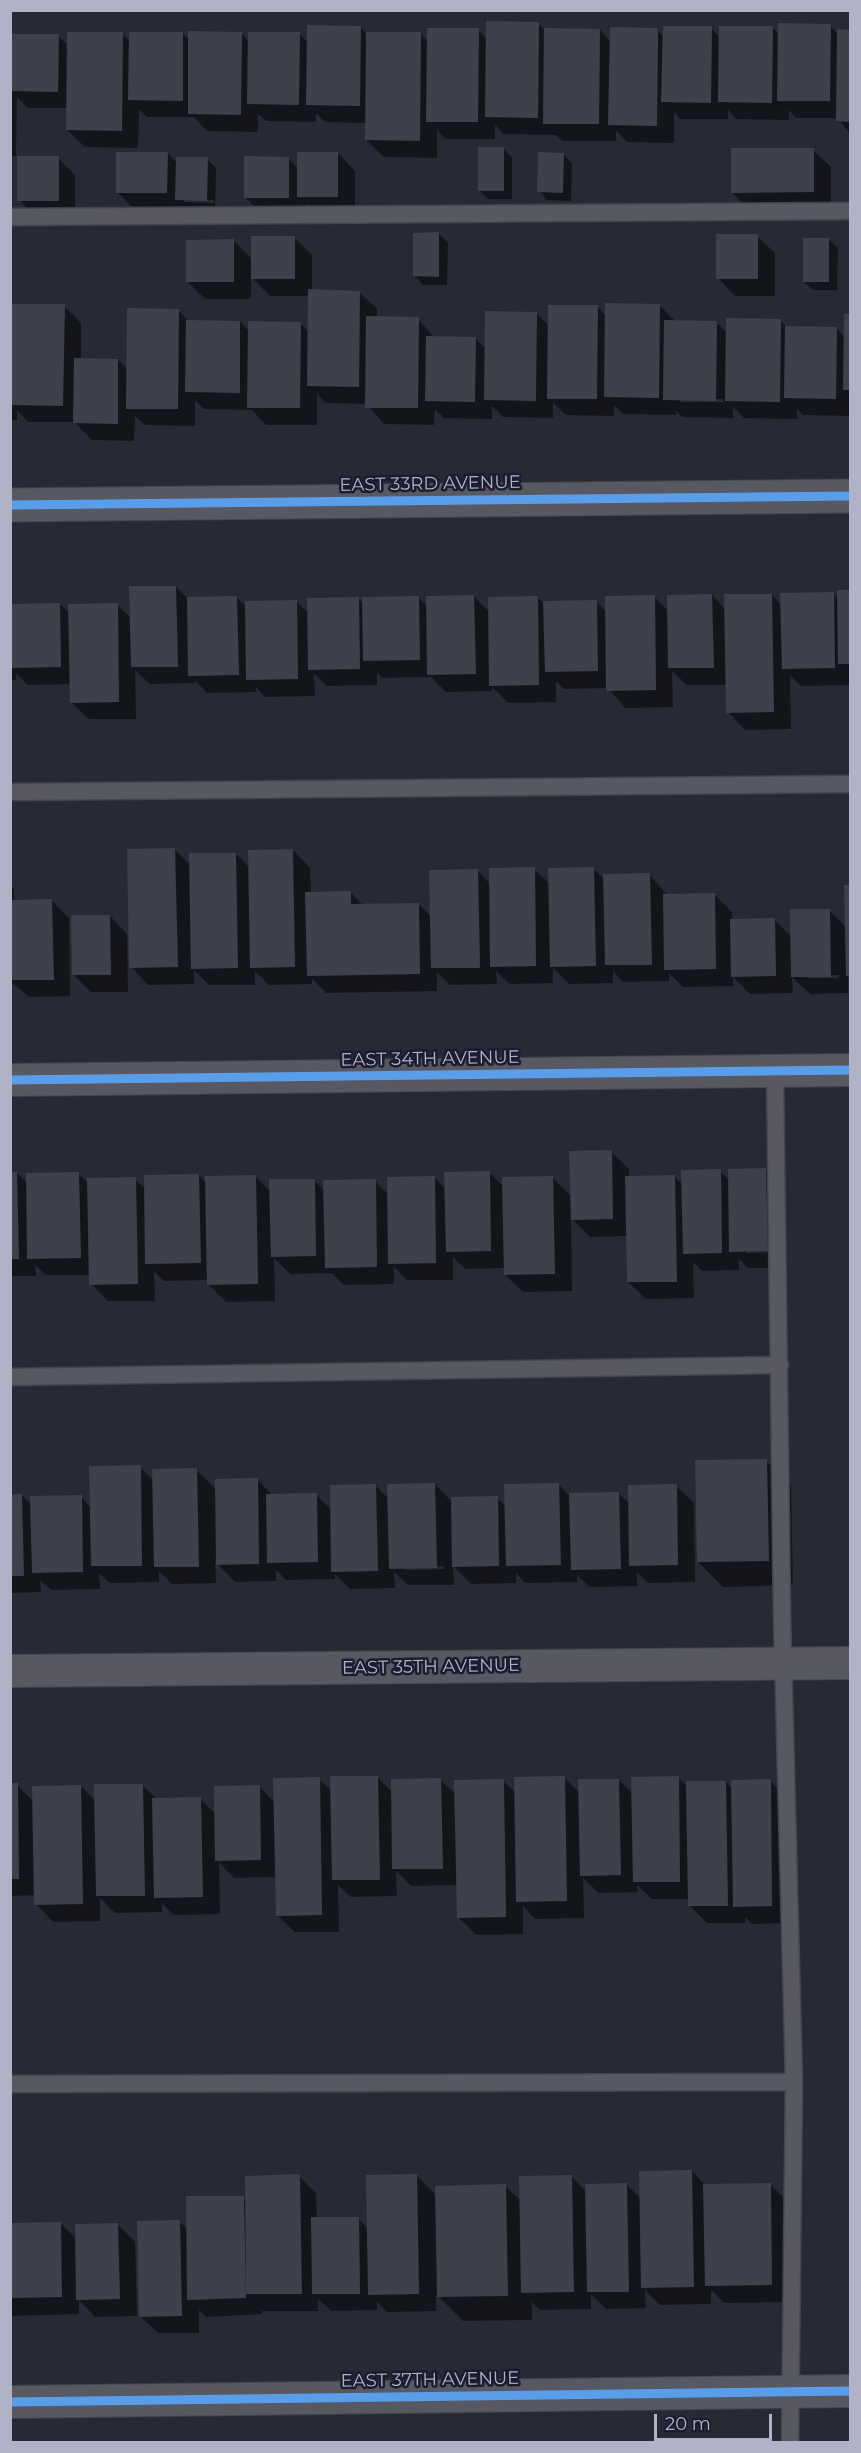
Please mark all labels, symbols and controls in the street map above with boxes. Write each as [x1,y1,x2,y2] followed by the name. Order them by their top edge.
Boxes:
[339,472,521,496] street label: EAST 33RD AVENUE
[340,1047,520,1071] street label: EAST 34TH AVENUE
[342,1655,520,1679] street label: EAST 35TH AVENUE
[341,2368,519,2392] street label: EAST 37TH AVENUE
[657,2402,776,2440] scale bar
[665,2413,711,2435] text: 20 m

